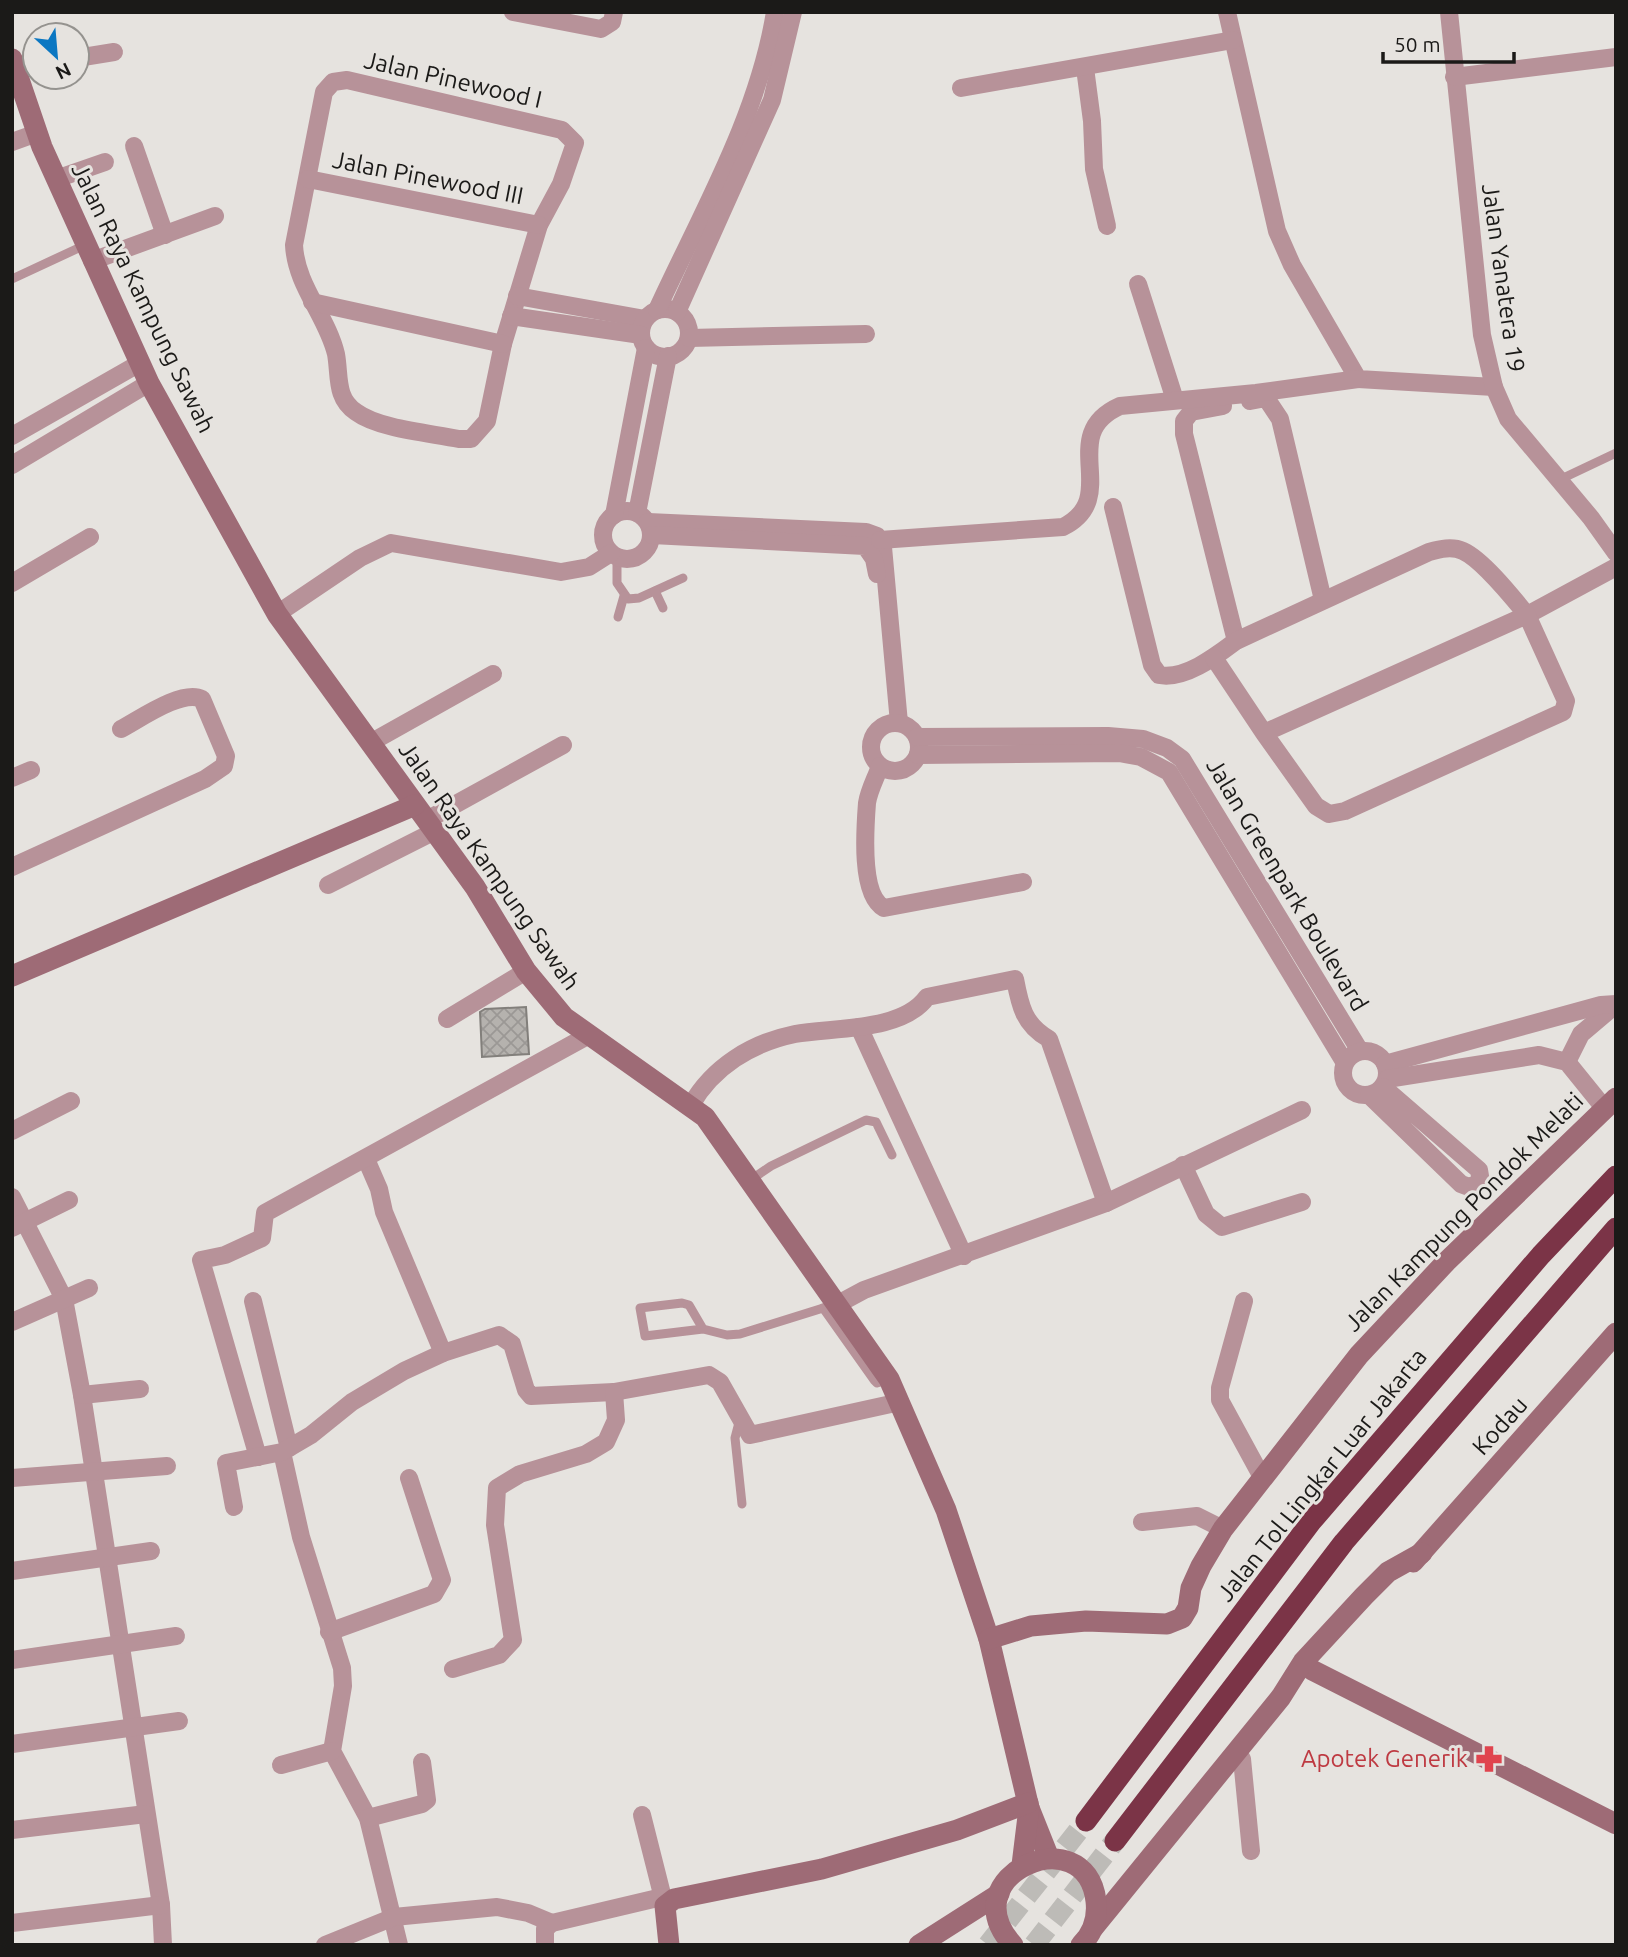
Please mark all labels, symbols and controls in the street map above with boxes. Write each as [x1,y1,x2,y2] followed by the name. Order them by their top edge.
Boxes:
[21,21,91,91] north arrow
[1383,21,1514,65] scale bar
[1394,32,1441,56] text: 50 m
[362,46,545,113] street label: Jalan Pinewood I
[52,58,75,84] text: N
[330,146,526,209] street label: Jalan Pinewood III
[66,159,221,437] street label: Jalan Raya Kampung Sawah
[1477,182,1530,374] street label: Jalan Yanatera 19
[393,737,586,995] street label: Jalan Raya Kampung Sawah
[1201,754,1374,1016] street label: Jalan Greenpark Boulevard
[1339,1087,1588,1336] street label: Jalan Kampung Pondok Melati
[1211,1343,1432,1606] street label: Jalan Tol Lingkar Luar Jakarta
[1467,1391,1533,1460] street label: Kodau
[1474,1744,1504,1774] pharmacy icon: Apotek Generik
[1301,1745,1468,1772] place label: Apotek Generik

